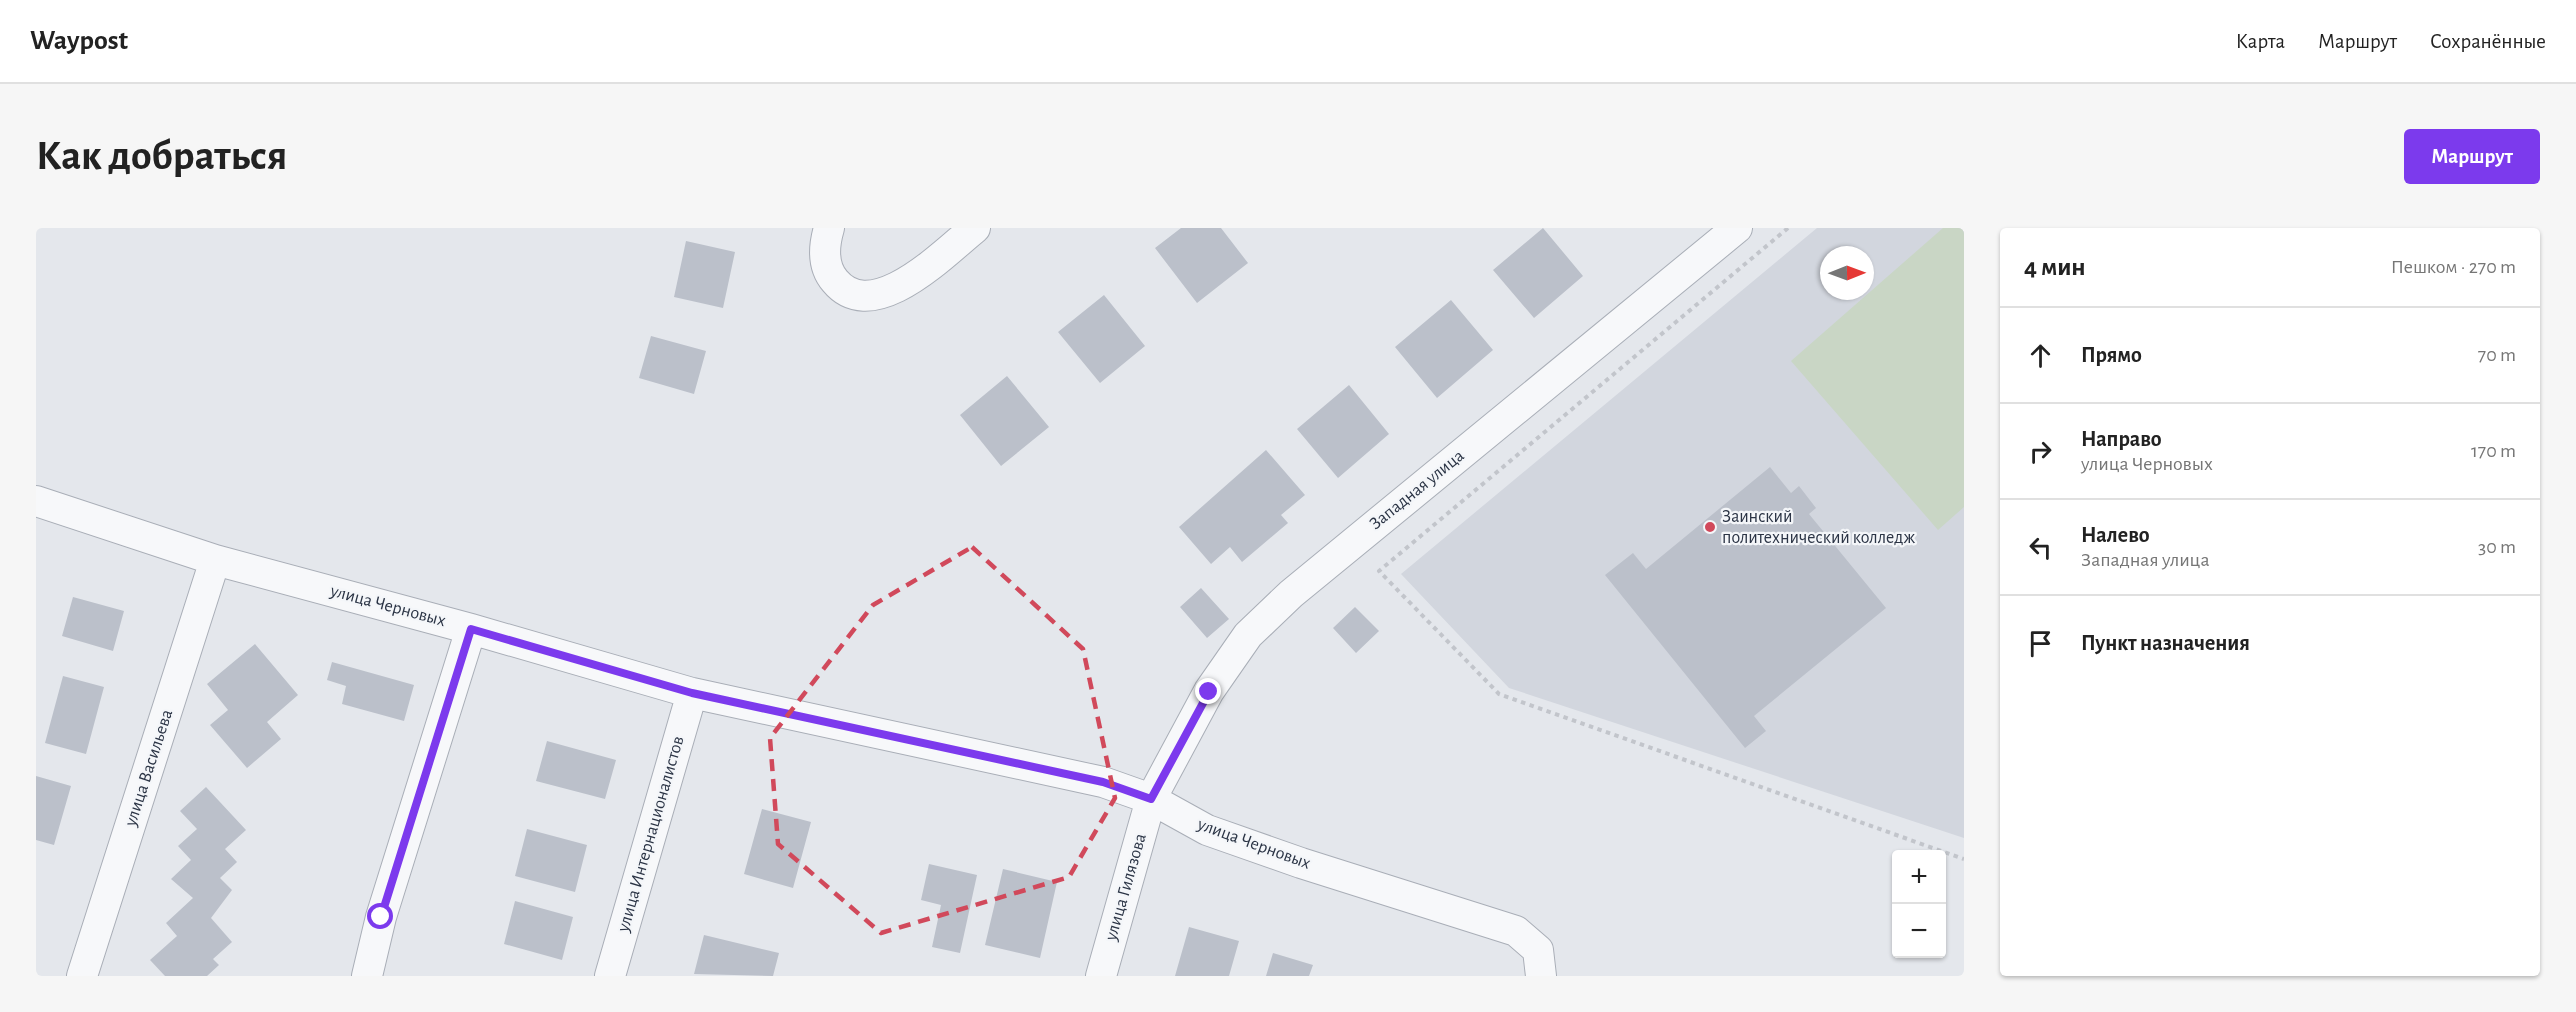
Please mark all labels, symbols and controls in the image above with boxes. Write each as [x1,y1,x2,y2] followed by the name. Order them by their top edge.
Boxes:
[30,27,128,55] text: Waypost
[2236,31,2285,52] text: Карта
[2318,31,2397,52] text: Маршрут
[2430,31,2546,52] text: Сохранённые
[2404,129,2540,184] button: Маршрут
[36,135,287,177] text: Как добраться
[1820,246,1874,300] north arrow
[2024,254,2086,280] text: 4 мин
[2391,257,2516,277] text: Пешком · 270 m
[2024,339,2057,372] icon: ahead
[2081,344,2142,366] text: Прямо
[2478,345,2516,365] text: 70 m
[2081,428,2162,450] text: Направо
[2024,435,2057,468] icon: right
[2471,441,2516,461] text: 170 m
[1366,447,1468,533] street label: Западная улица
[2081,454,2213,474] text: улица Черновых
[1722,508,1915,547] place label: Заинский политехнический колледж
[1703,520,1717,534] marker: Заинский политехнический колледж
[2081,524,2150,546] text: Налево
[2024,531,2057,564] icon: left
[2478,537,2516,557] text: 30 m
[2081,550,2210,570] text: Западная улица
[327,582,448,630] street label: улица Черновых
[2024,627,2057,660] icon: arrive
[2081,632,2250,654] text: Пункт назначения
[1195,678,1221,704] route end
[121,707,176,830] street label: улица Васильева
[614,734,688,935] street label: улица Интернационалистов
[1194,815,1313,873] street label: улица Черновых
[1102,831,1150,944] street label: улица Гилязова
[1892,850,1946,958] map controls
[1892,850,1946,904] button: +
[367,903,393,929] route start
[1892,904,1946,958] button: −

